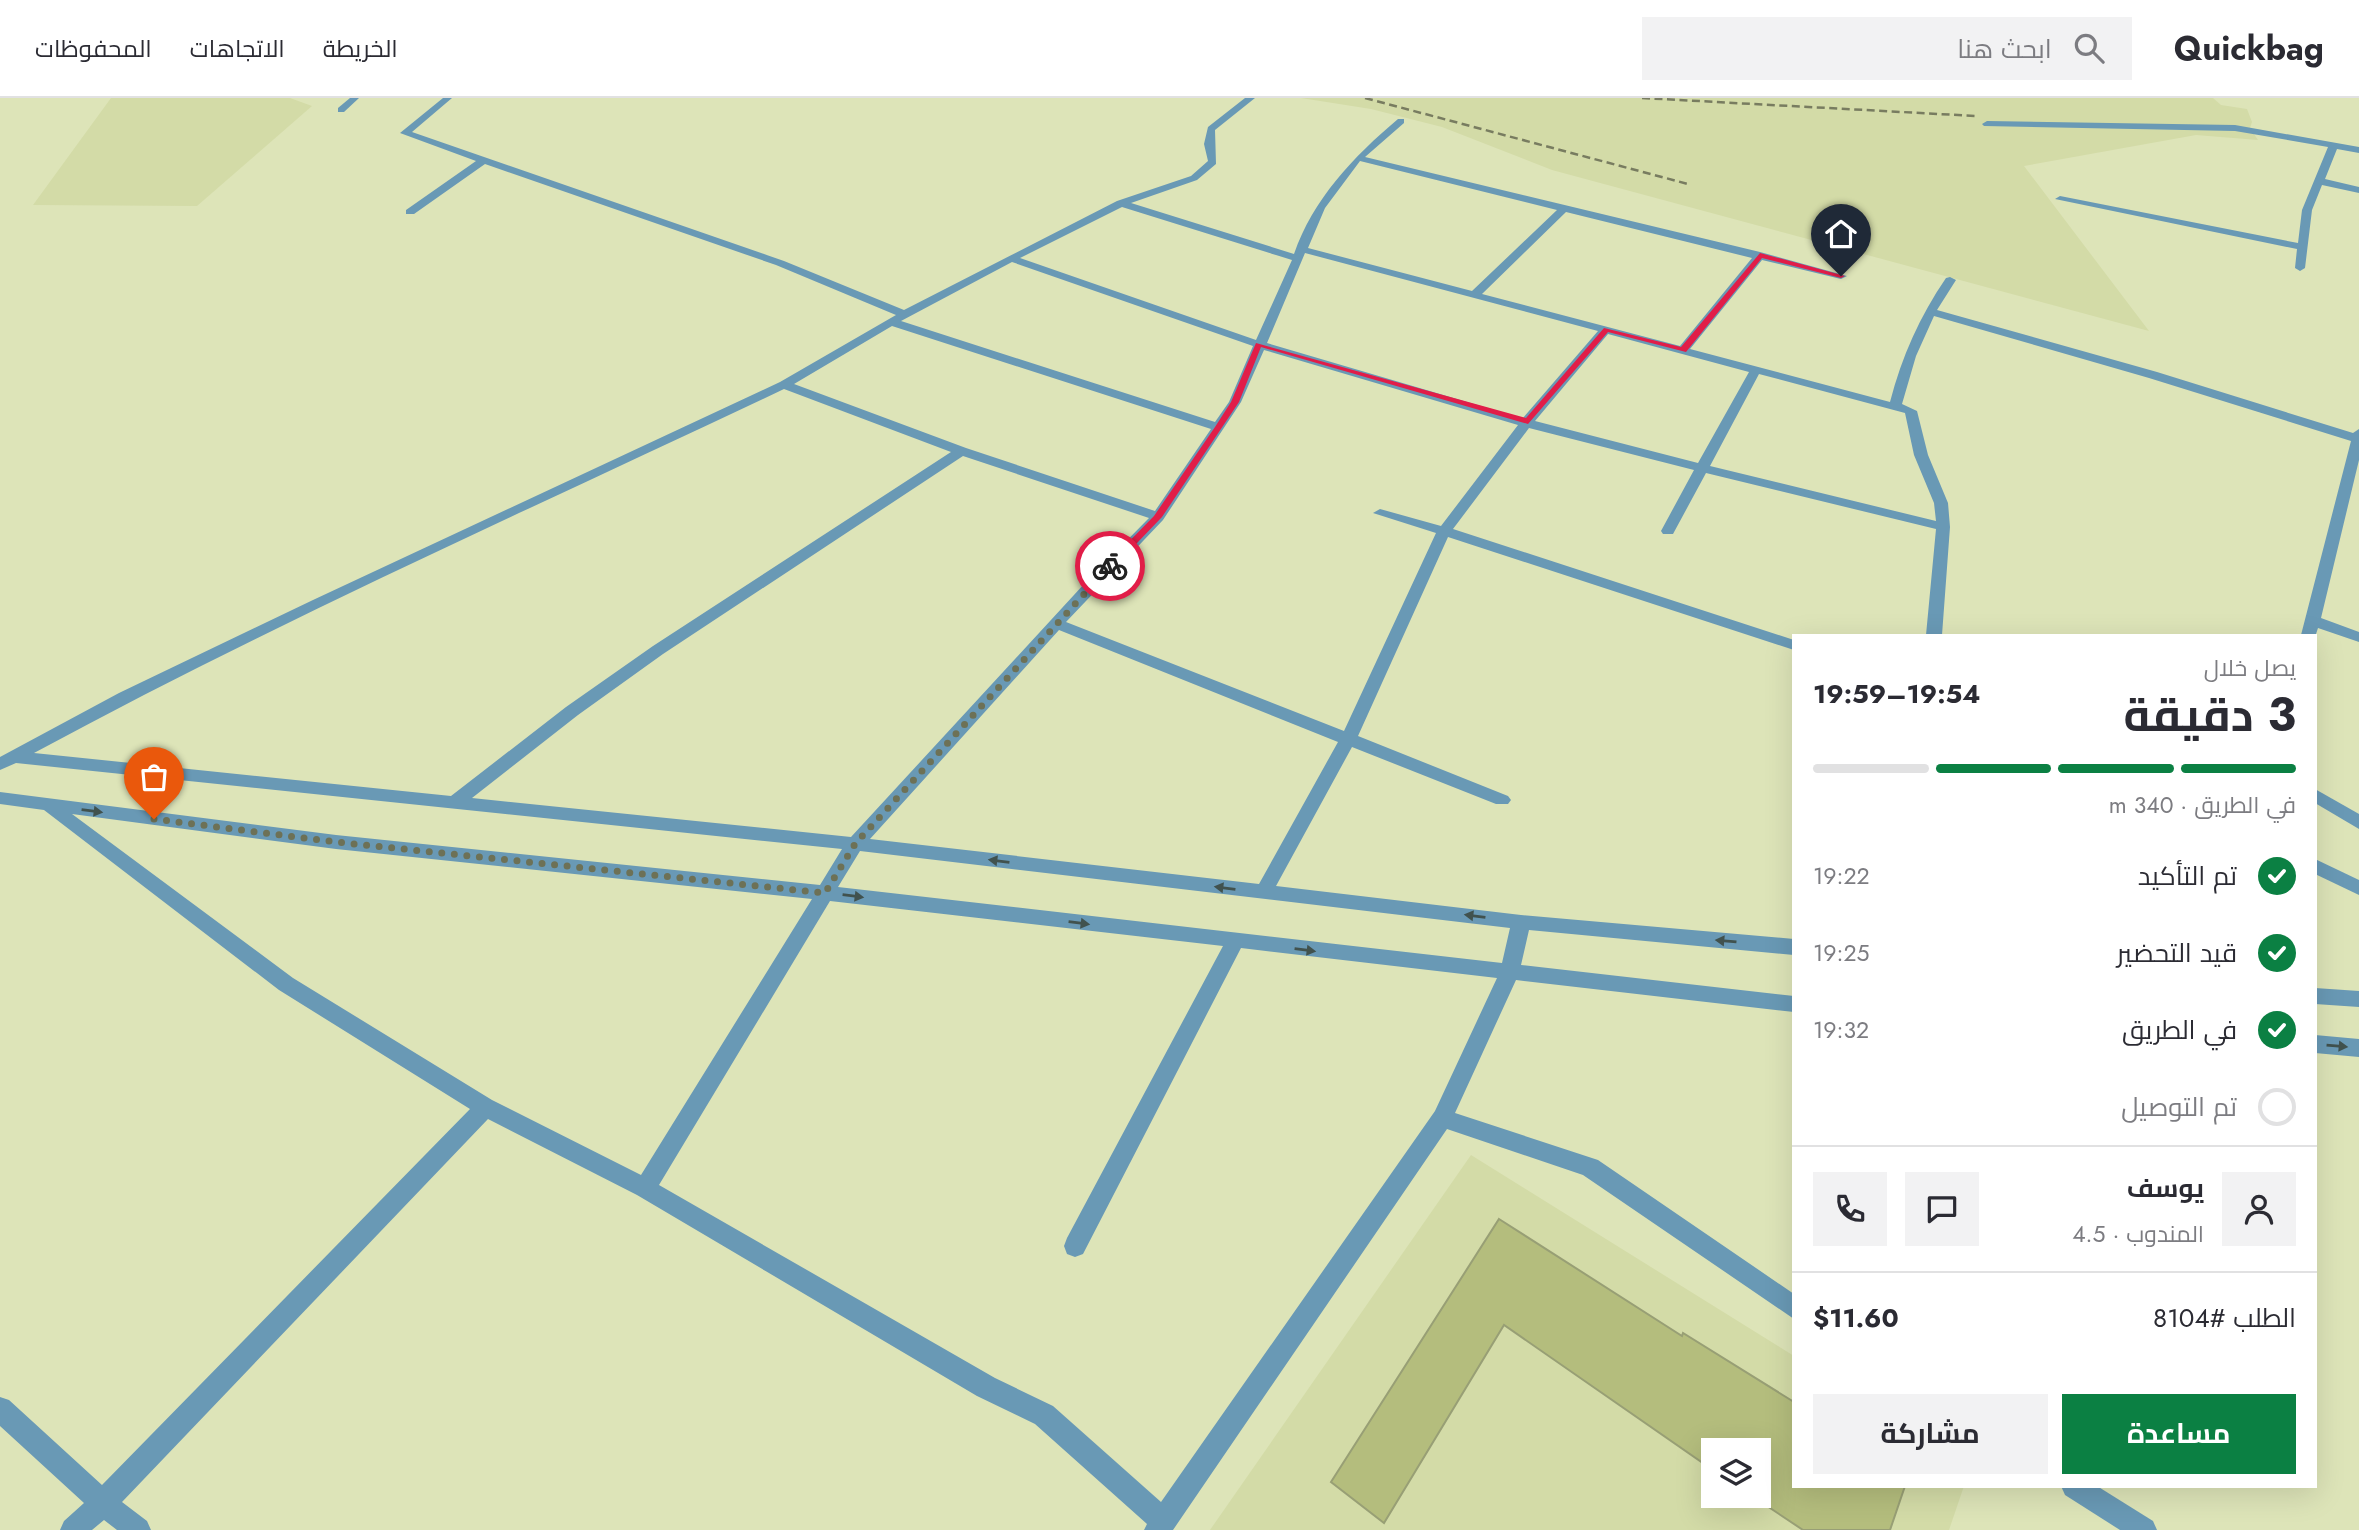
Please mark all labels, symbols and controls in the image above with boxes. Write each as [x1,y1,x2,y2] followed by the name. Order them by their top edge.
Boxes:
[1642,17,2132,80] search box
[2174,25,2324,72] text: Quickbag
[2070,29,2108,67] icon: search
[1957,30,2052,68] text: ابحث هنا
[35,31,152,66] text: المحفوظات
[190,31,285,66] text: الاتجاهات
[323,31,398,66] text: الخريطة
[1811,204,1871,276] pin
[1822,215,1860,253] icon: home
[1075,531,1145,601] courier
[1091,547,1129,585] icon: bike
[2204,651,2296,685] text: يصل خلال
[1813,675,1980,713] text: 19:54–19:59
[2124,682,2296,748] text: 3 دقيقة
[124,747,184,819] pin
[135,758,173,796] icon: bag
[2109,788,2296,822] text: في الطريق · 340 m
[81,806,103,817] one-way arrow
[988,855,1010,866] one-way arrow
[2138,857,2237,895] text: تم التأكيد
[2258,857,2296,895] icon: check
[1813,859,1870,893] text: 19:22
[1213,882,1235,893] one-way arrow
[843,891,865,902] one-way arrow
[1464,911,1486,922] one-way arrow
[1069,918,1091,929] one-way arrow
[2117,934,2237,972] text: قيد التحضير
[2258,934,2296,972] icon: check
[1715,935,1737,946] one-way arrow
[1813,936,1870,970] text: 19:25
[1294,944,1316,955] one-way arrow
[2122,1011,2237,1049] text: في الطريق
[2258,1011,2296,1049] icon: check
[1813,1013,1869,1047] text: 19:32
[2326,1041,2348,1052] one-way arrow
[2121,1088,2237,1126] text: تم التوصيل
[2127,1169,2204,1207] text: يوسف
[1813,1172,1887,1246] button: phone
[1905,1172,1979,1246] button: chat
[2222,1172,2296,1246] button: person
[2072,1217,2204,1251] text: المندوب · 4.5
[1813,1299,1899,1337] text: $11.60
[2153,1299,2296,1337] text: الطلب #8104
[1813,1394,2048,1474] button: مشاركة
[2062,1394,2296,1474] button: مساعدة
[1701,1438,1771,1508] map controls
[1701,1438,1771,1508] button: layers

